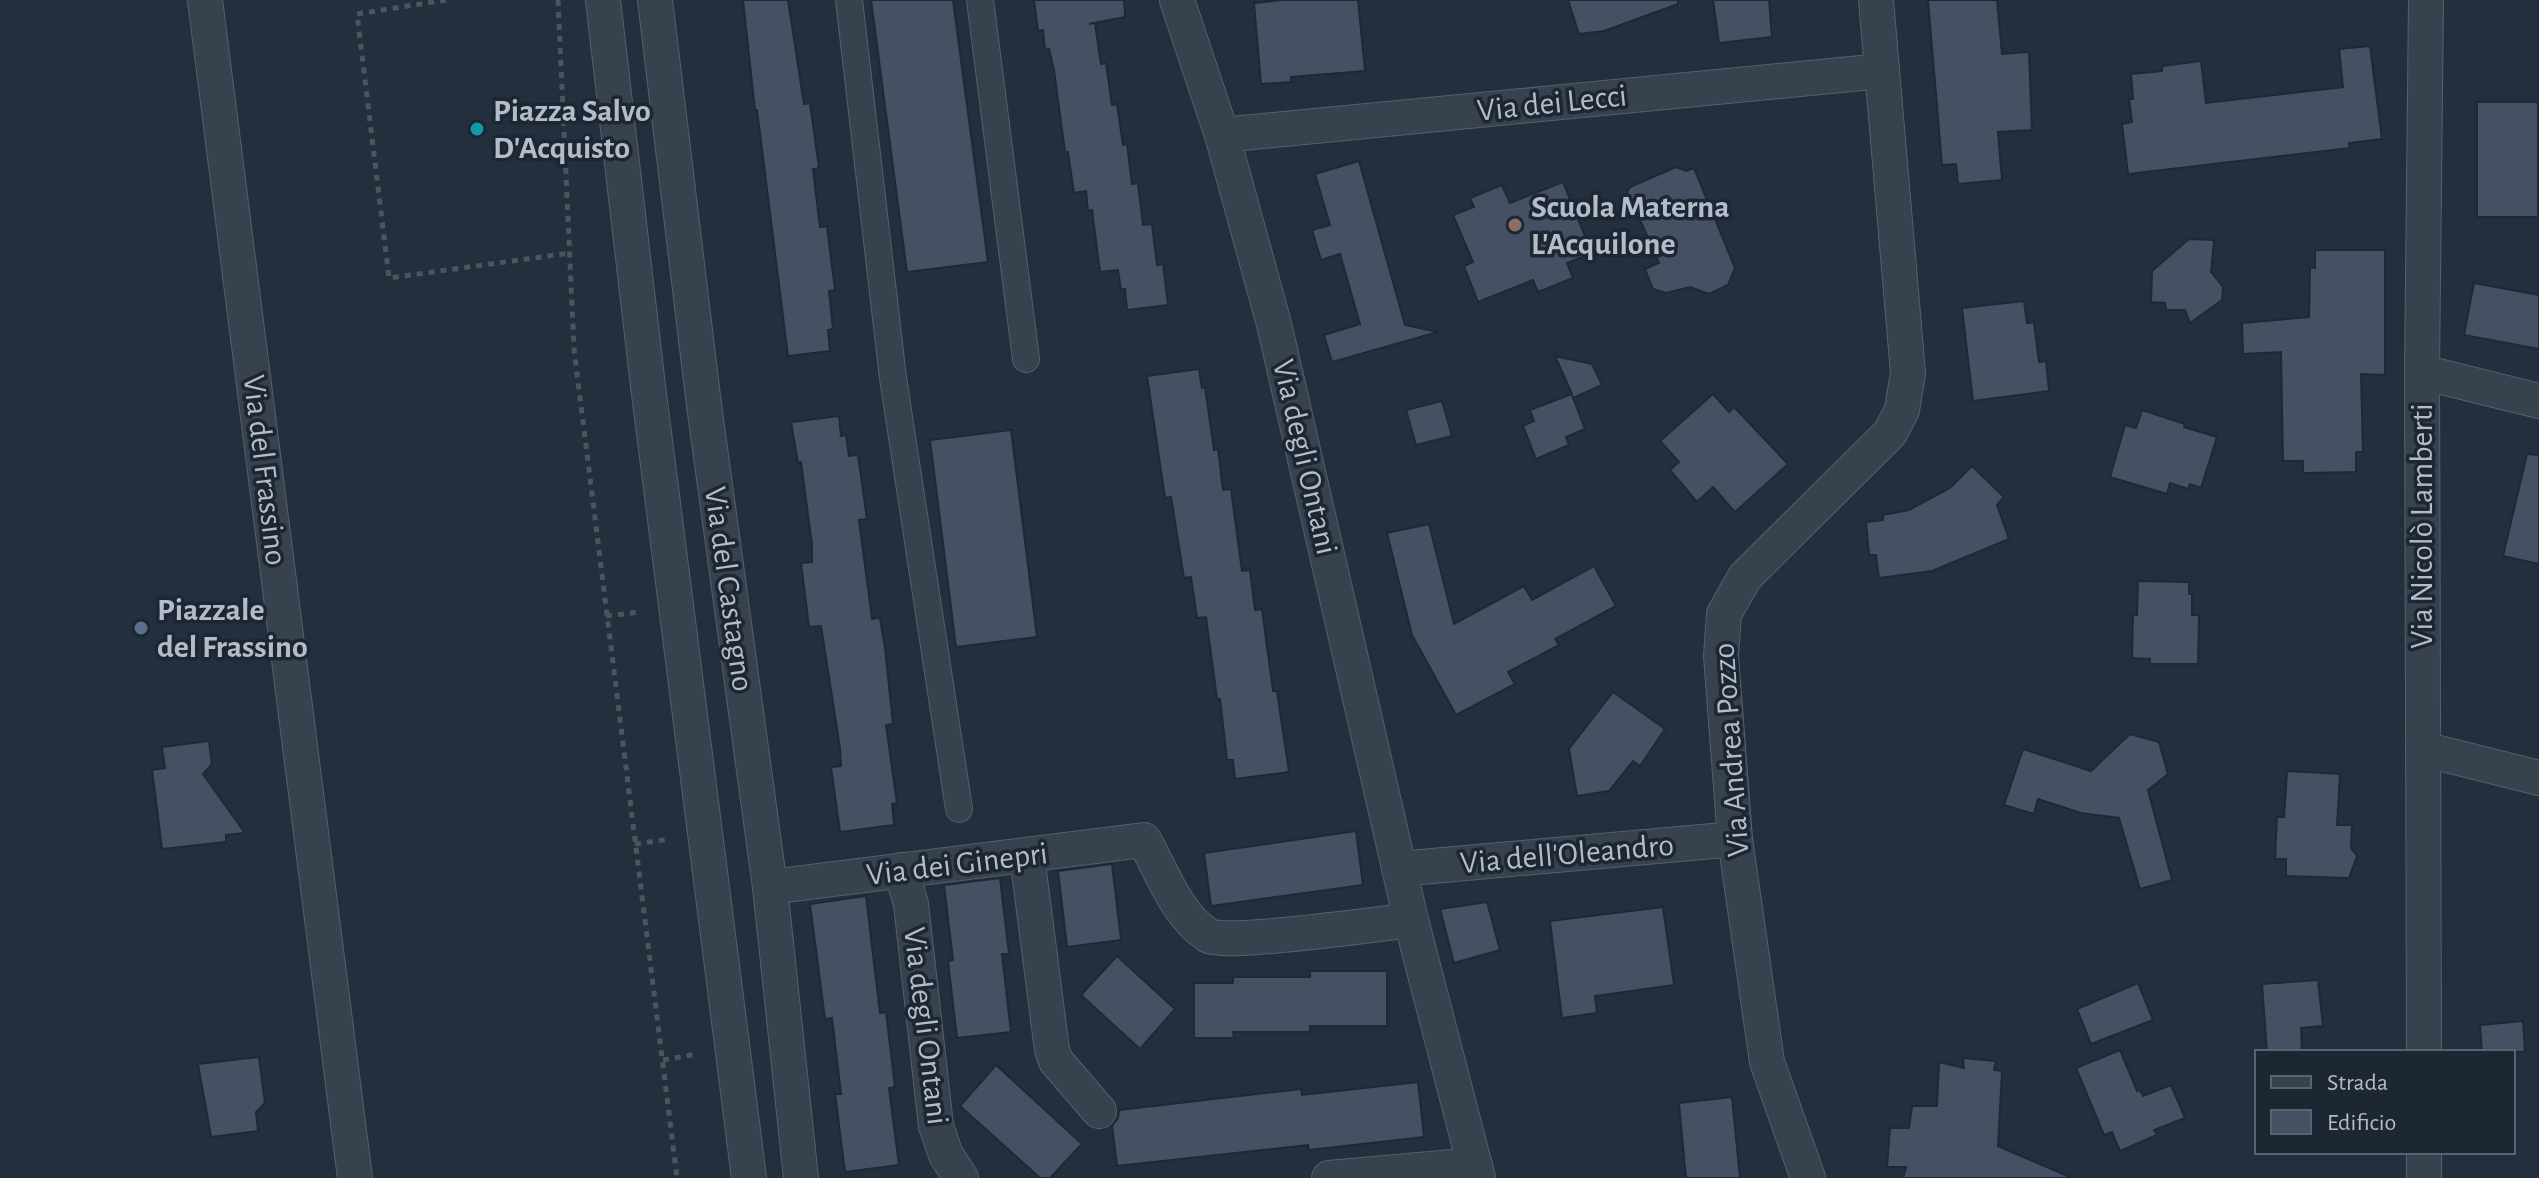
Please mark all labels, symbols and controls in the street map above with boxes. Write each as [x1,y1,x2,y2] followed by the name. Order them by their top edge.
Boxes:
[1476,79,1628,127] street label: Via dei Lecci
[493,95,651,164] place label: Piazza Salvo D'Acquisto
[468,120,486,138] marker: Piazza Salvo D'Acquisto
[1531,191,1730,260] place label: Scuola Materna L'Acquilone
[1506,216,1524,234] marker: Scuola Materna L'Acquilone
[1267,356,1343,558] street label: Via degli Ontani
[237,373,293,567] street label: Via del Frassino
[2406,403,2438,649] street label: Via Nicolò Lamberti
[699,485,759,693] street label: Via del Castagno
[157,594,308,663] place label: Piazzale del Frassino
[132,619,150,637] marker: Piazzale del Frassino
[1708,642,1754,858] street label: Via Andrea Pozzo
[1459,829,1675,879] street label: Via dell'Oleandro
[864,837,1050,891] street label: Via dei Ginepri
[898,925,954,1127] street label: Via degli Ontani
[2255,1050,2515,1154] legend
[2327,1071,2388,1095] text: Strada
[2327,1111,2396,1135] text: Edificio

